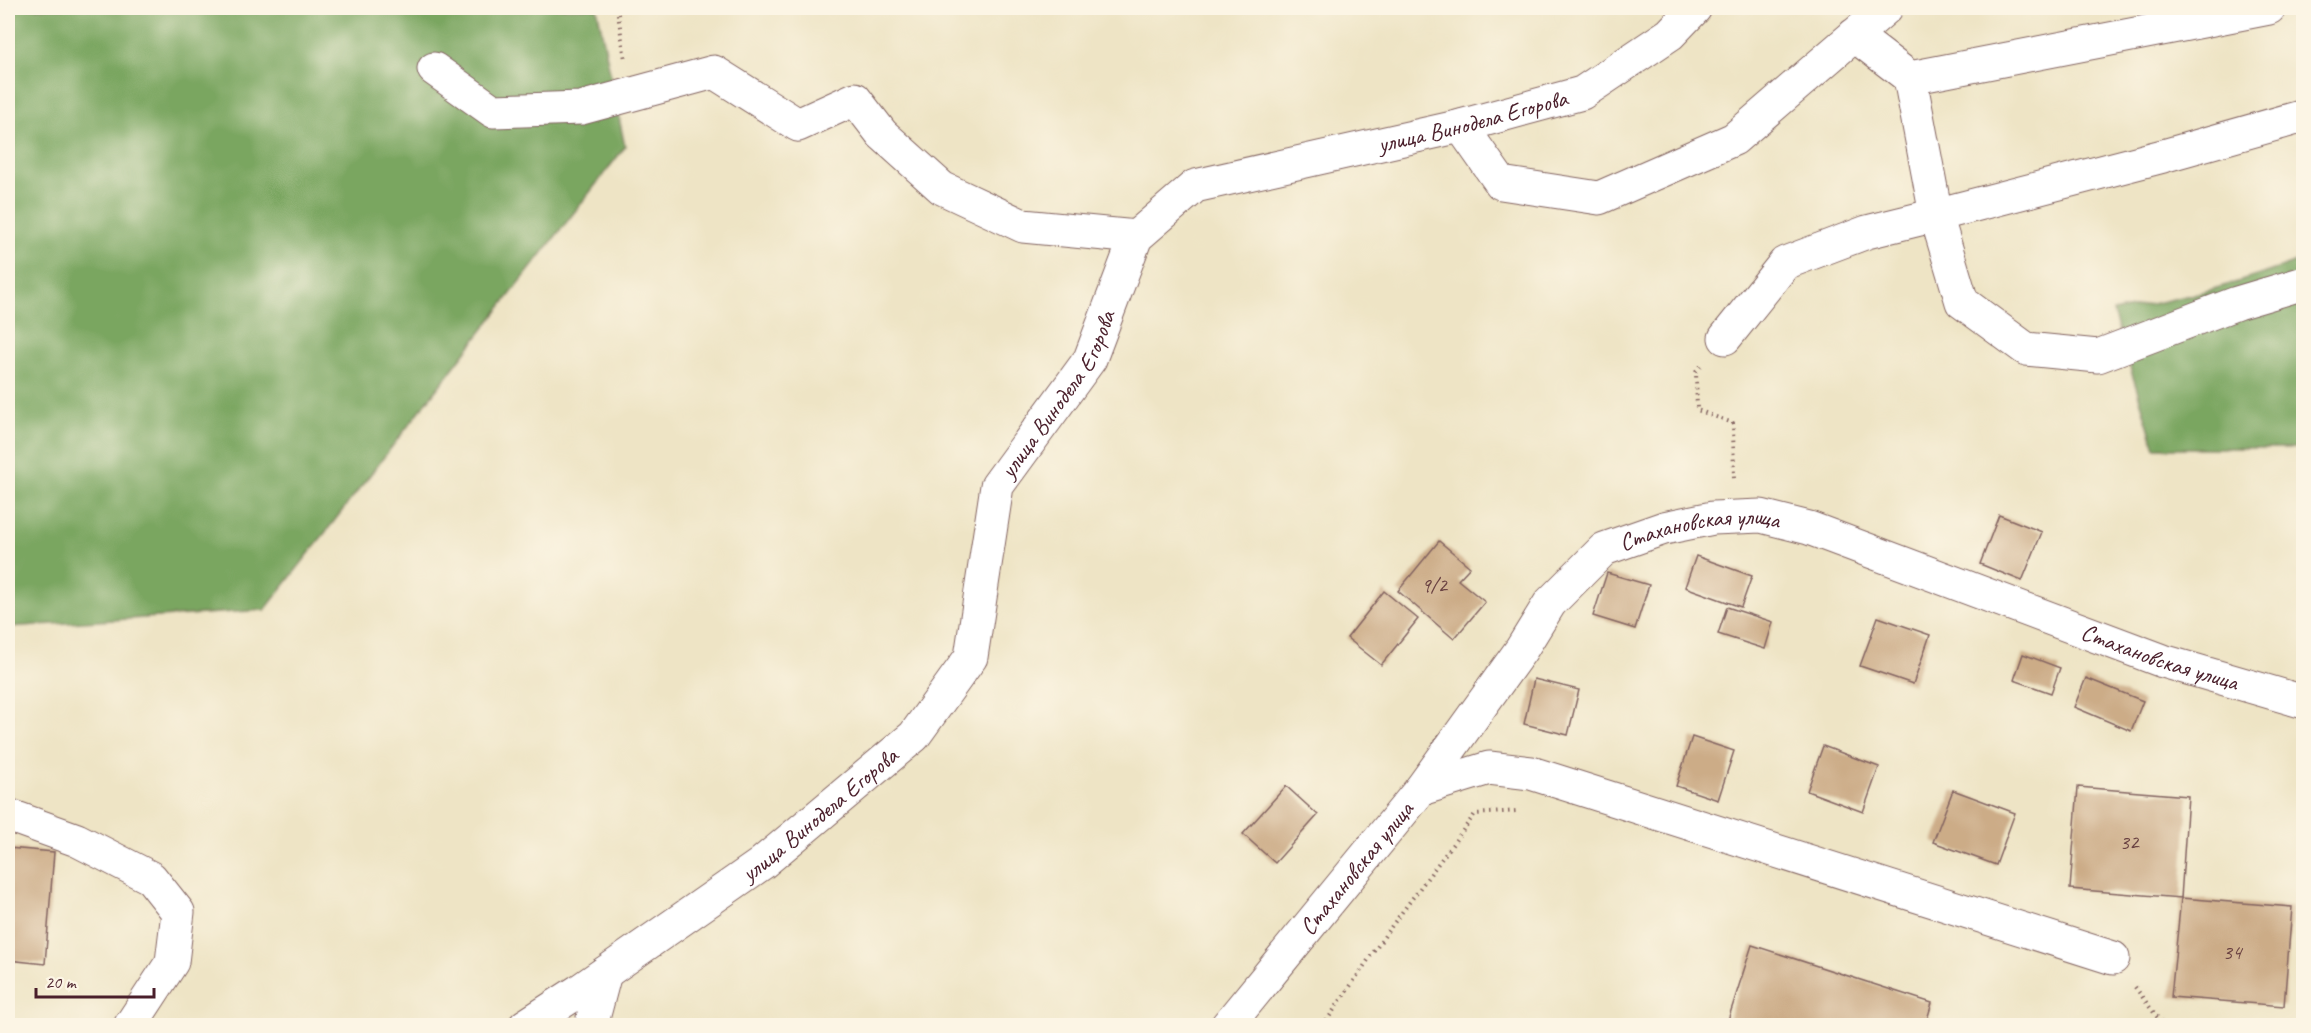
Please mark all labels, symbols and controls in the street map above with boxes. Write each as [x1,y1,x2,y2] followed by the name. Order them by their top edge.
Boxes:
[1373,82,1572,160] street label: улица Винодела Егорова
[992,305,1122,485] street label: улица Винодела Егорова
[1615,501,1785,558] street label: Стахановская улица
[1421,572,1448,598] house number: 9/2
[2077,617,2243,697] street label: Стахановская улица
[734,740,905,889] street label: улица Винодела Егорова
[1293,794,1421,941] street label: Стахановская улица
[2120,829,2140,855] house number: 32
[2223,939,2244,965] house number: 34
[36,961,154,999] scale bar
[45,971,78,993] text: 20 m

